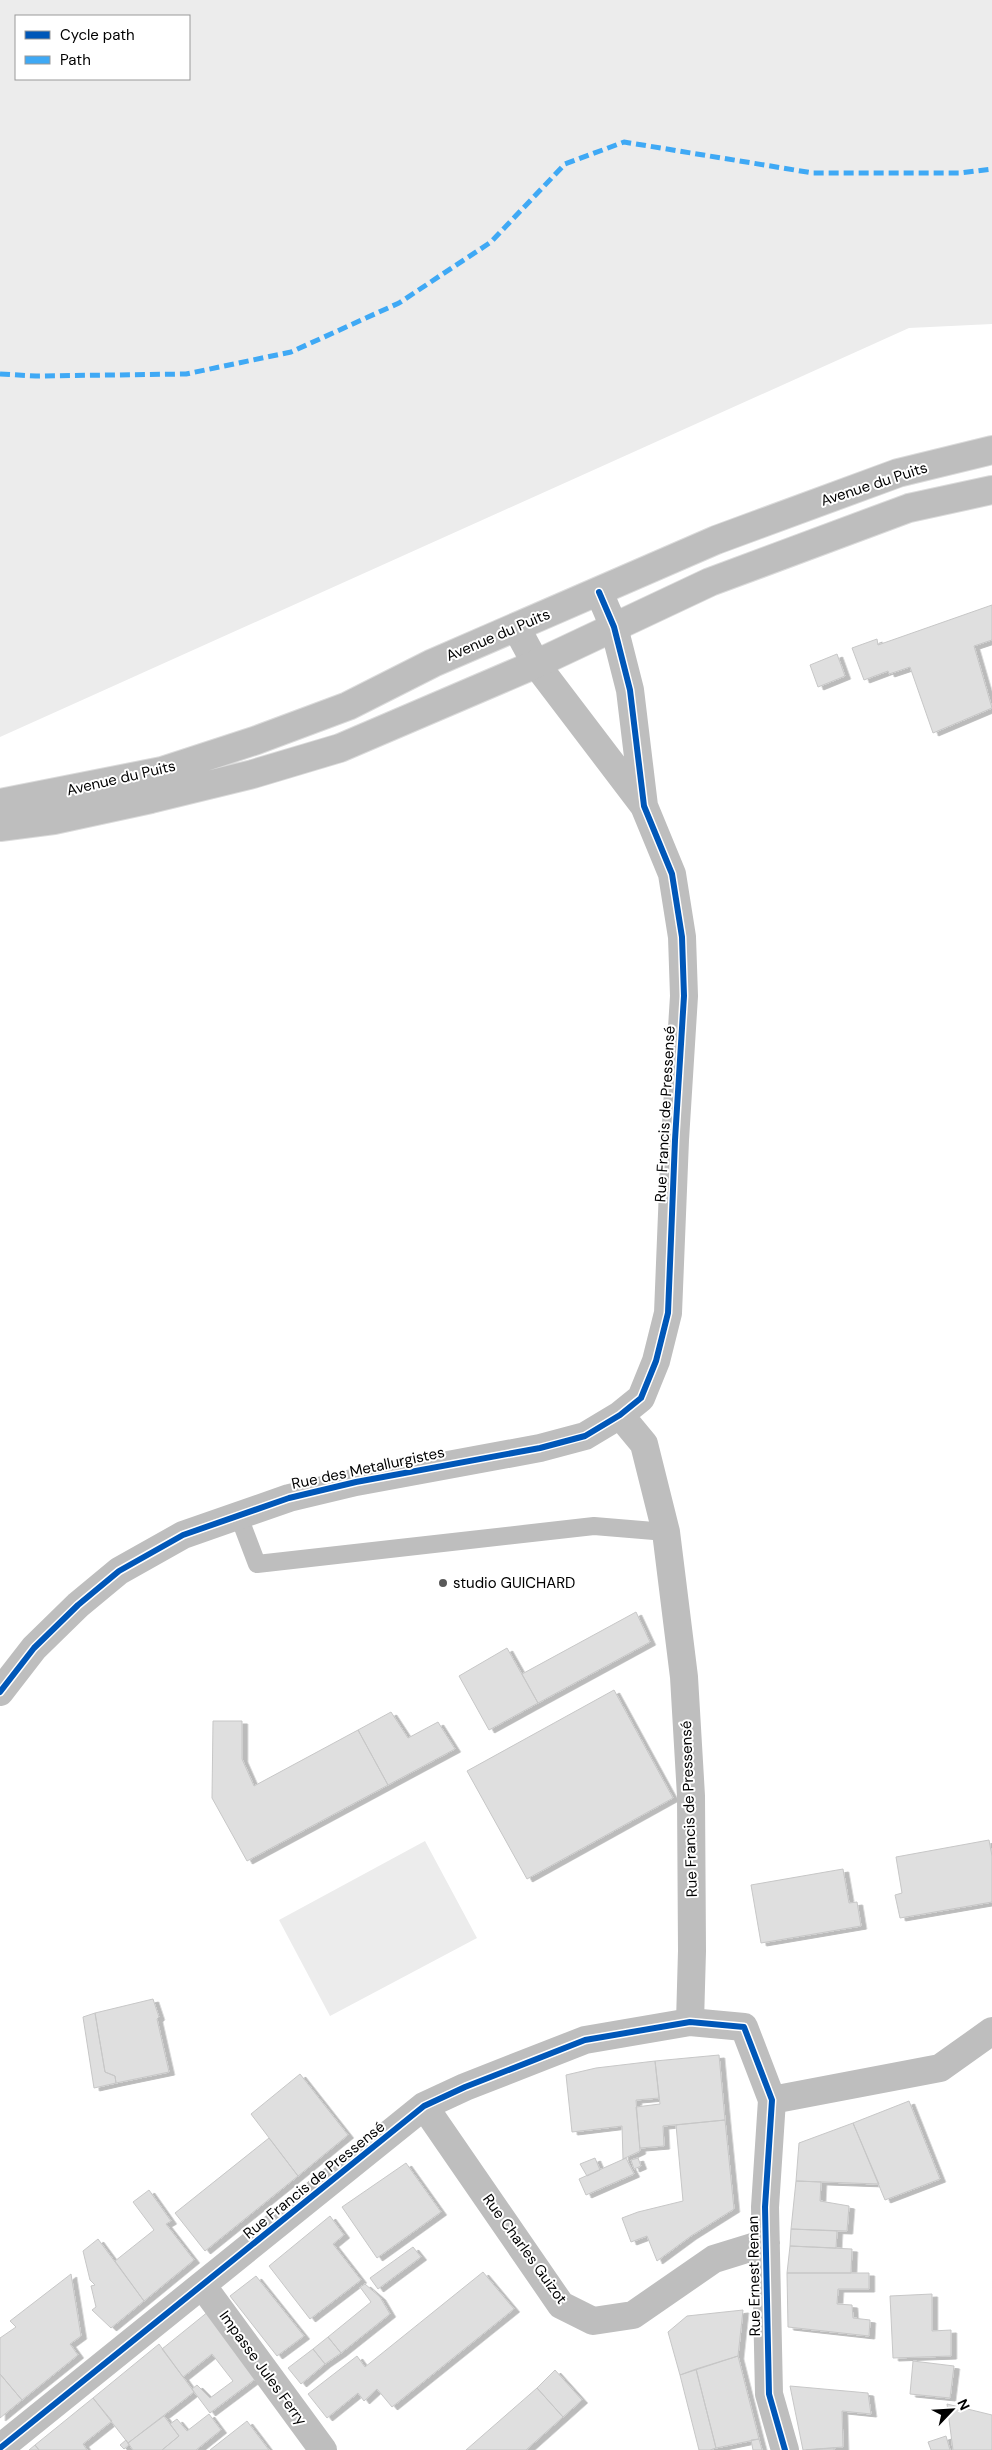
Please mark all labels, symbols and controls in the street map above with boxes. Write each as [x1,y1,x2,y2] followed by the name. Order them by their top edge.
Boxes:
[15,15,190,80] legend
[60,25,135,45] text: Cycle path
[60,50,91,70] text: Path
[818,457,930,511] street label: Avenue du Puits
[443,604,553,666] street label: Avenue du Puits
[65,756,177,800] street label: Avenue du Puits
[650,1025,680,1203] street label: Rue Francis de Pressensé
[290,1442,446,1494] street label: Rue des Metallurgistes
[453,1573,575,1593] place label: studio GUICHARD
[437,1577,449,1589] marker: studio GUICHARD
[676,1720,702,1898] street label: Rue Francis de Pressensé
[239,2117,389,2243] street label: Rue Francis de Pressensé
[478,2190,572,2308] street label: Rue Charles Guizot
[743,2216,765,2336] street label: Rue Ernest Renan
[215,2307,312,2430] street label: Impasse Jules Ferry
[927,2385,977,2435] north arrow
[953,2396,974,2413] text: N

